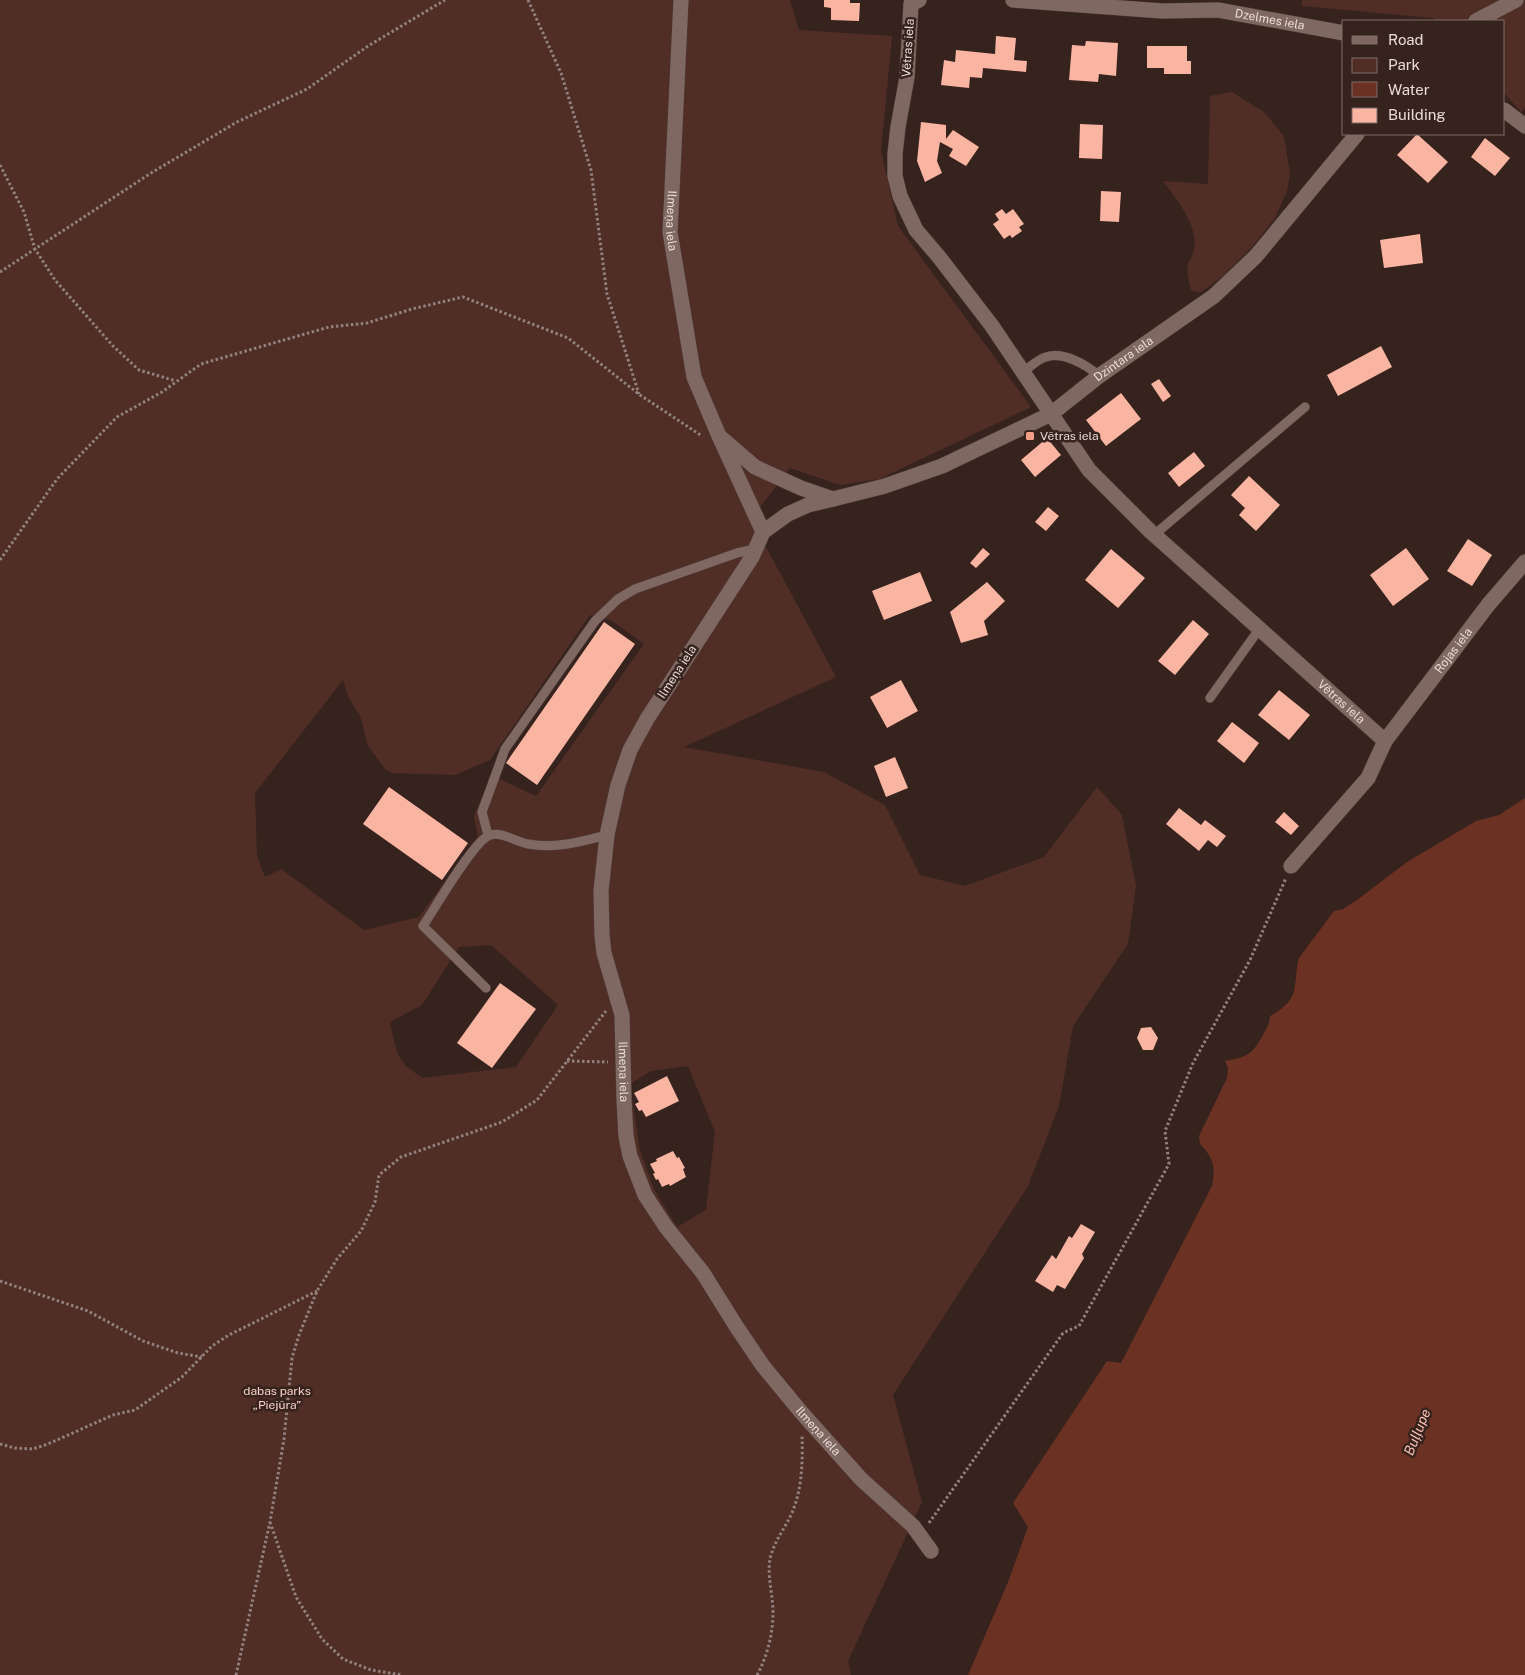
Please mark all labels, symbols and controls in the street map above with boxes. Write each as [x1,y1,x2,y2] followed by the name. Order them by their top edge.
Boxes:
[1234,6,1306,33] street label: Dzelmes iela
[899,18,917,78] street label: Vētras iela
[1342,20,1505,135] legend
[1388,31,1424,48] text: Road
[1388,56,1420,73] text: Park
[1388,81,1430,98] text: Water
[1388,106,1446,123] text: Building
[663,190,680,252] street label: Ilmeņa iela
[1091,333,1156,384] street label: Dzintara iela
[1040,429,1099,443] place label: Vētras iela
[1024,430,1036,442] marker: Vētras iela
[1432,625,1475,676] street label: Rojas iela
[655,643,699,701] street label: Ilmeņa iela
[1315,677,1368,727] street label: Vētras iela
[616,1041,631,1102] street label: Ilmeņa iela
[243,1384,311,1412] park label: dabas parks „Piejūra”
[793,1404,844,1458] street label: Ilmeņa iela
[1400,1406,1434,1458] water label: Buļļupe

